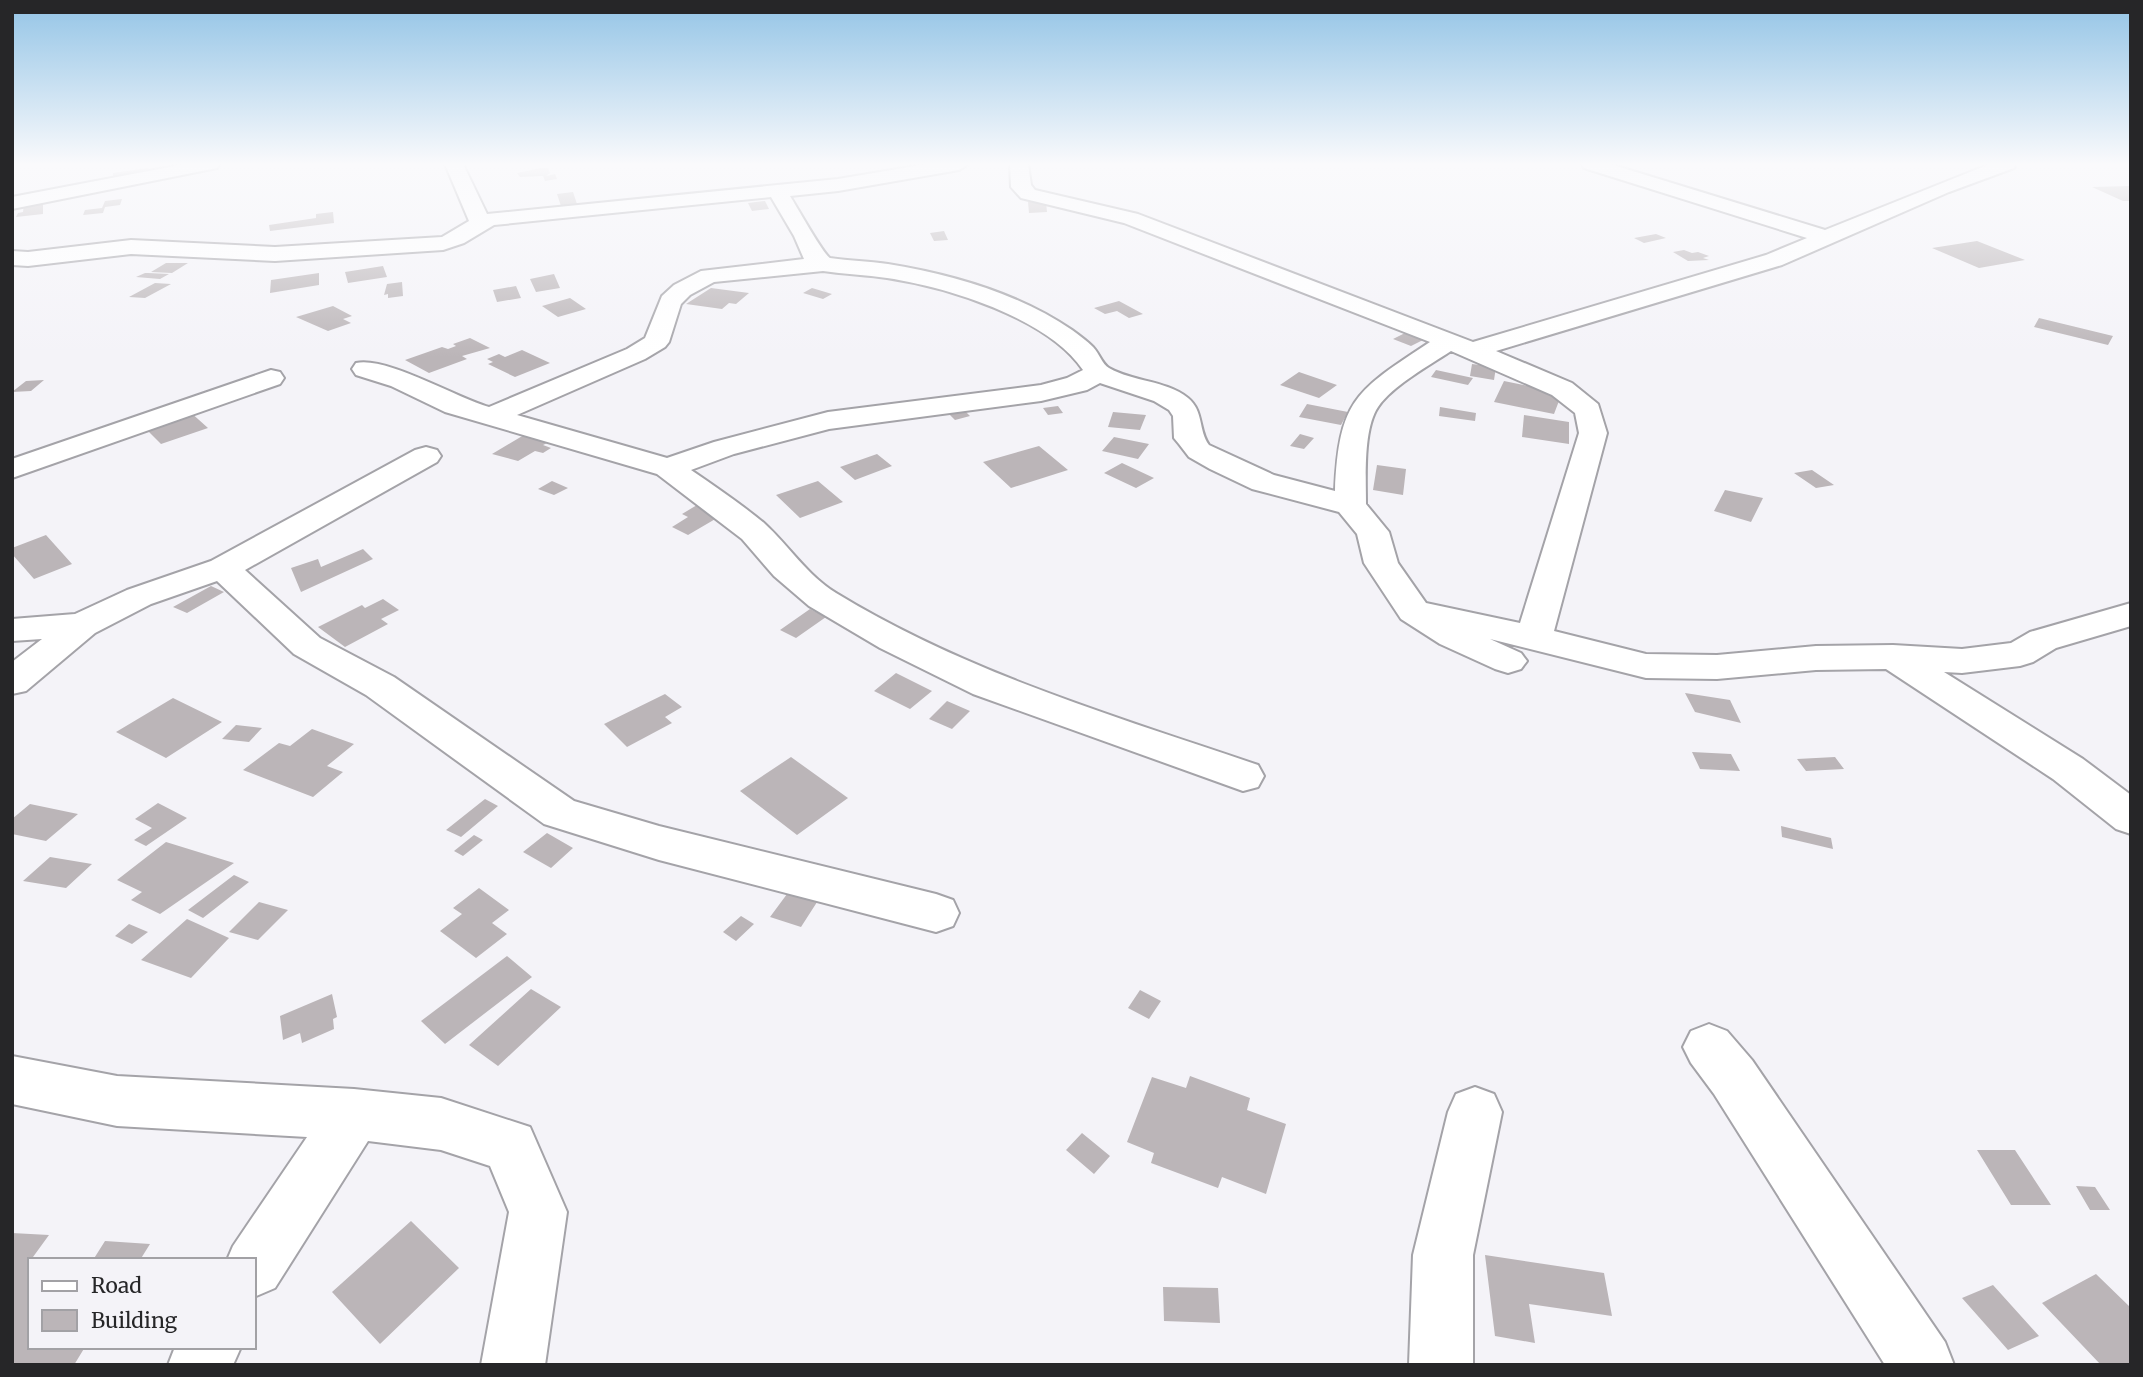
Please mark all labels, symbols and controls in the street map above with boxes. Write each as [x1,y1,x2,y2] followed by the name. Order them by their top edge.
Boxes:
[28,1258,256,1349] legend
[91,1272,142,1299] text: Road
[91,1307,178,1334] text: Building

